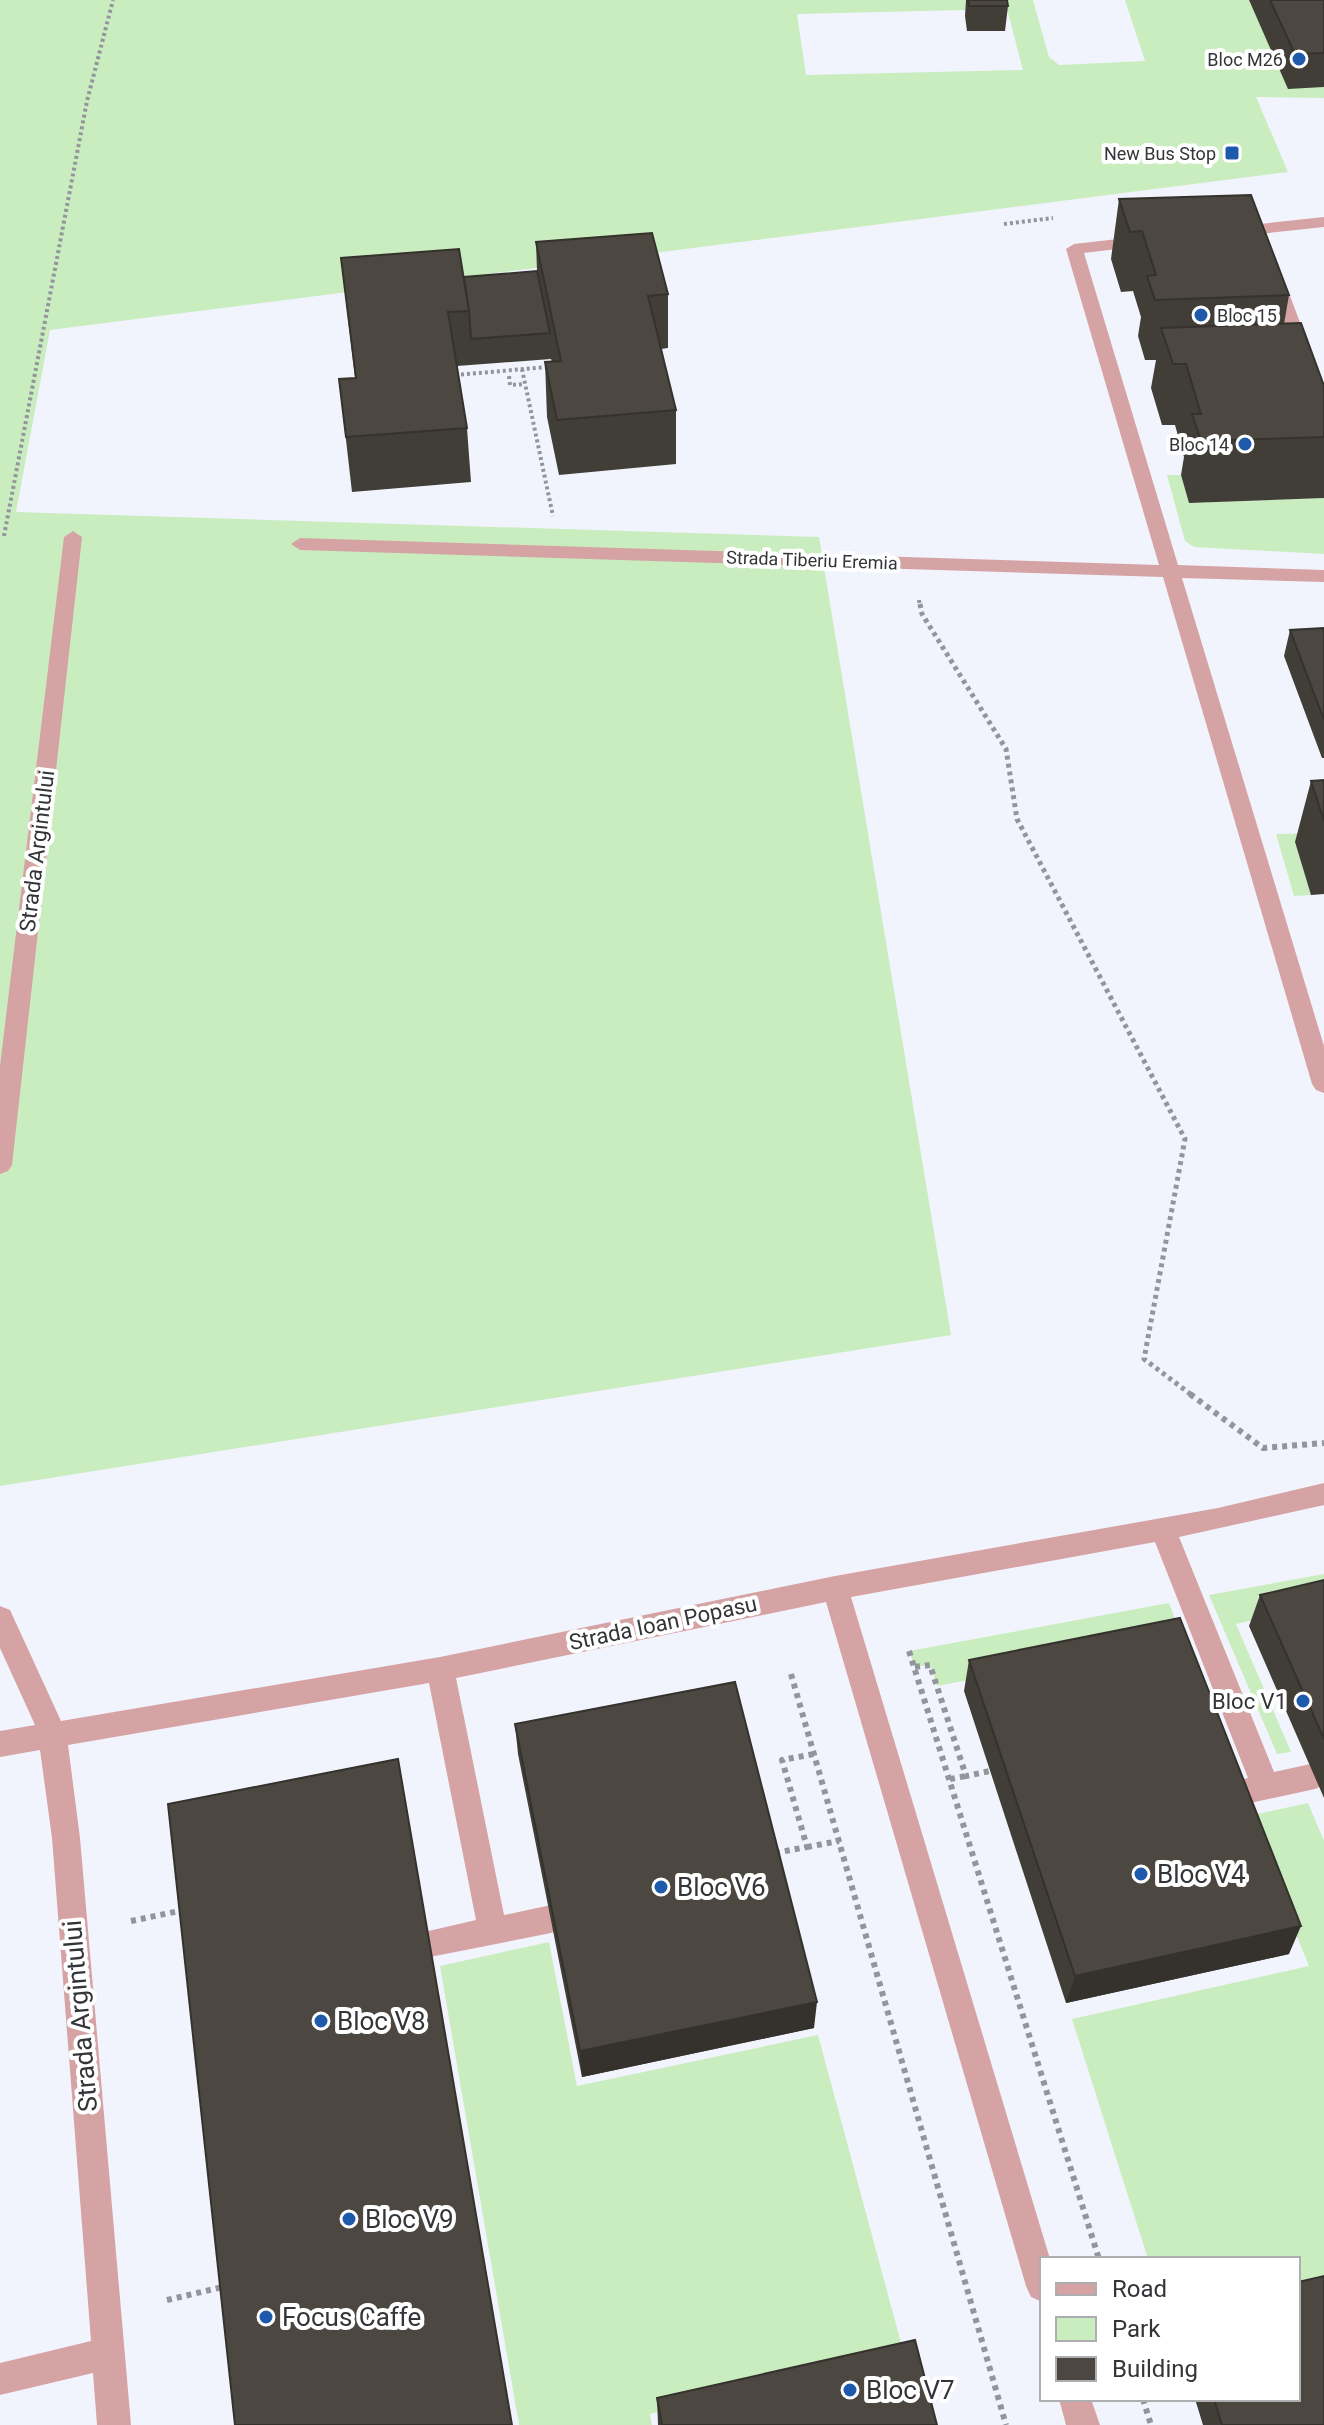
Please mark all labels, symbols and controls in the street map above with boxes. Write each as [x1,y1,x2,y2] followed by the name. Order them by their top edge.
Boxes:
[1207,49,1283,70] place label: Bloc M26
[1290,50,1308,68] marker: Bloc M26
[1104,143,1216,164] place label: New Bus Stop
[1223,144,1241,162] marker: New Bus Stop
[1217,305,1277,326] place label: Bloc 15
[1192,306,1210,324] marker: Bloc 15
[1169,434,1229,455] place label: Bloc 14
[1236,435,1254,453] marker: Bloc 14
[726,547,898,573] street label: Strada Tiberiu Eremia
[15,769,59,933] street label: Strada Argintului
[567,1591,759,1655] street label: Strada Ioan Popasu
[1212,1689,1287,1714] place label: Bloc V1
[1294,1692,1312,1710] marker: Bloc V1
[1157,1859,1246,1889] place label: Bloc V4
[1132,1865,1150,1883] marker: Bloc V4
[677,1872,766,1902] place label: Bloc V6
[652,1878,670,1896] marker: Bloc V6
[57,1919,103,2113] street label: Strada Argintului
[337,2006,426,2036] place label: Bloc V8
[312,2012,330,2030] marker: Bloc V8
[365,2204,454,2234] place label: Bloc V9
[340,2210,358,2228] marker: Bloc V9
[1040,2257,1300,2401] legend
[1112,2275,1167,2303] text: Road
[282,2302,421,2332] place label: Focus Caffe
[257,2308,275,2326] marker: Focus Caffe
[1112,2315,1161,2343] text: Park
[1112,2355,1198,2383] text: Building
[866,2375,955,2405] place label: Bloc V7
[841,2381,859,2399] marker: Bloc V7

